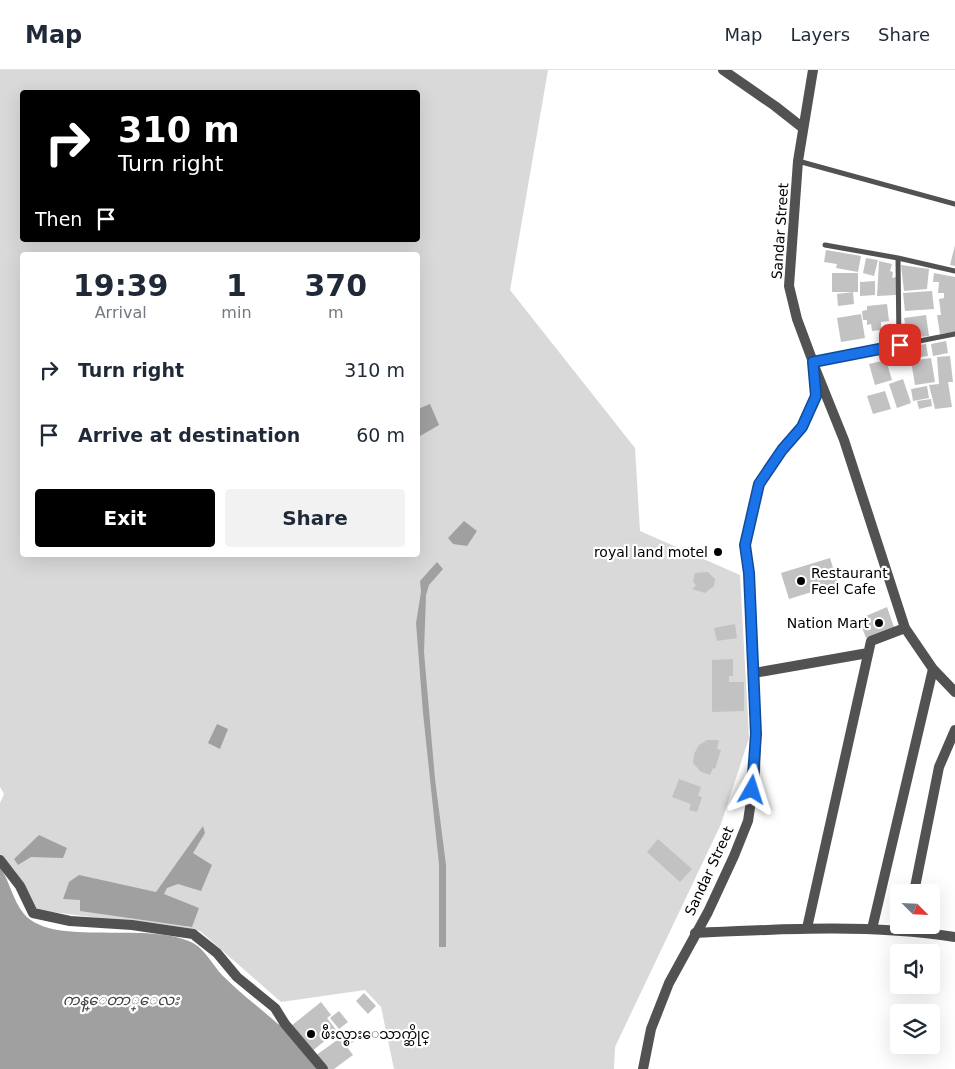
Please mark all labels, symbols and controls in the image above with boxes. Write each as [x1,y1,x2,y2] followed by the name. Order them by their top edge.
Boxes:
[25,21,82,49] text: Map
[724,24,762,45] text: Map
[790,24,850,45] text: Layers
[878,24,930,45] text: Share
[35,110,100,175] icon: right
[118,110,240,150] text: 310 m
[118,151,223,176] text: Turn right
[769,182,791,280] street label: Sandar Street
[92,205,120,233] icon: arrive
[35,208,82,230] text: Then
[73,268,168,303] text: 19:39
[226,268,247,303] text: 1
[304,268,367,303] text: 370
[95,303,147,322] text: Arrival
[221,303,252,322] text: min
[328,303,344,322] text: m
[879,324,921,366] pin
[886,331,914,359] icon: arrive
[35,356,63,384] icon: right
[78,359,184,381] text: Turn right
[344,359,405,381] text: 310 m
[35,421,63,449] icon: arrive
[78,424,300,446] text: Arrive at destination
[356,424,405,446] text: 60 m
[35,489,215,547] button: Exit
[225,489,405,547] button: Share
[594,544,708,560] place label: royal land motel
[712,546,724,558] marker: royal land motel
[811,565,888,597] place label: Restaurant Feel Cafe
[795,575,807,587] marker: Restaurant Feel Cafe
[787,615,869,631] place label: Nation Mart
[873,617,885,629] marker: Nation Mart
[725,763,777,815] position arrow
[681,823,737,918] street label: Sandar Street
[890,884,940,934] north arrow
[890,884,940,1054] map controls
[890,944,940,994] button: sound
[63,991,180,1012] water label: ကန္ေတာ္ေလး
[890,1004,940,1054] button: layers
[321,1024,430,1046] place label: ဖီးလ္စားေသာက္ဆိုင္
[305,1028,317,1040] marker: ဖီးလ္စားေသာက္ဆိုင္

